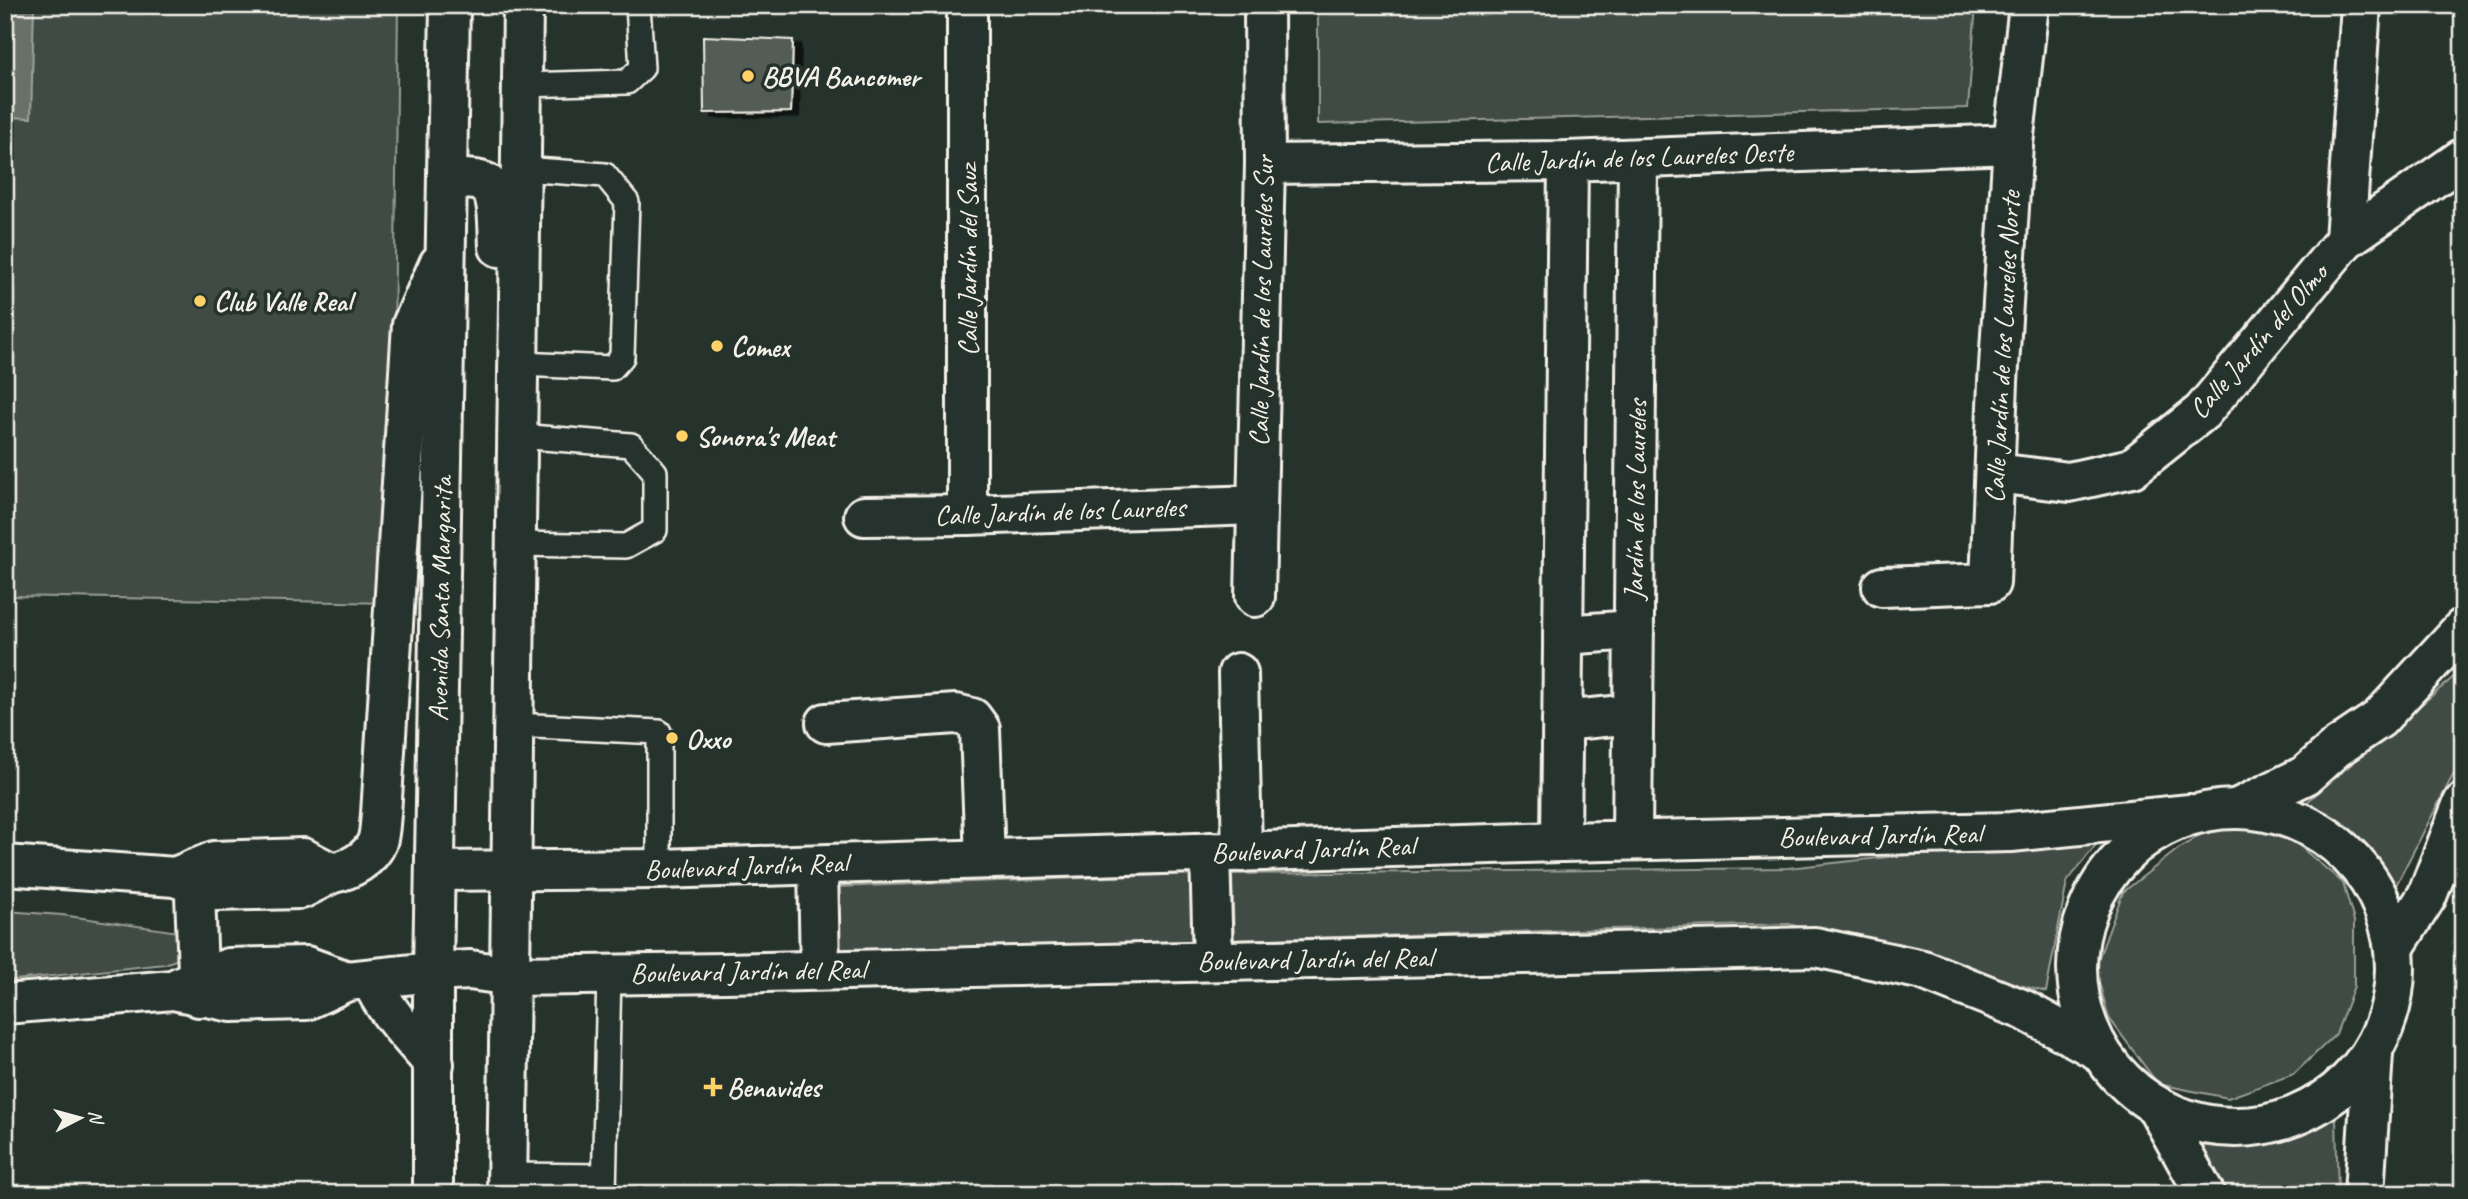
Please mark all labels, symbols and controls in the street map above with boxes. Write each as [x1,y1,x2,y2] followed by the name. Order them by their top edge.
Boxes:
[762,59,923,94] place label: BBVA Bancomer
[740,68,756,84] marker: BBVA Bancomer
[1484,134,1796,180] street label: Calle Jardín de los Laureles Oeste
[1241,153,1281,447] street label: Calle Jardín de los Laureles Sur
[950,161,985,356] street label: Calle Jardín del Sauz
[1976,188,2028,504] street label: Calle Jardín de los Laureles Norte
[2181,254,2337,426] street label: Calle Jardín del Olmo
[214,284,357,319] place label: Club Valle Real
[192,293,208,309] marker: Club Valle Real
[731,329,792,364] place label: Comex
[709,338,725,354] marker: Comex
[1616,397,1654,602] street label: Jardín de los Laureles
[696,419,839,454] place label: Sonora's Meat
[674,428,690,444] marker: Sonora's Meat
[420,474,460,722] street label: Avenida Santa Margarita
[934,489,1188,533] street label: Calle Jardín de los Laureles
[686,721,732,756] place label: Oxxo
[664,730,680,746] marker: Oxxo
[1778,816,1987,854] street label: Boulevard Jardín Real
[1211,828,1420,870] street label: Boulevard Jardín Real
[644,845,853,887] street label: Boulevard Jardín Real
[1197,939,1438,979] street label: Boulevard Jardín del Real
[630,951,871,991] street label: Boulevard Jardín del Real
[727,1070,824,1105] place label: Benavides
[705,1079,721,1095] marker: Benavides
[46,1084,116,1154] north arrow
[83,1109,109,1127] text: N

